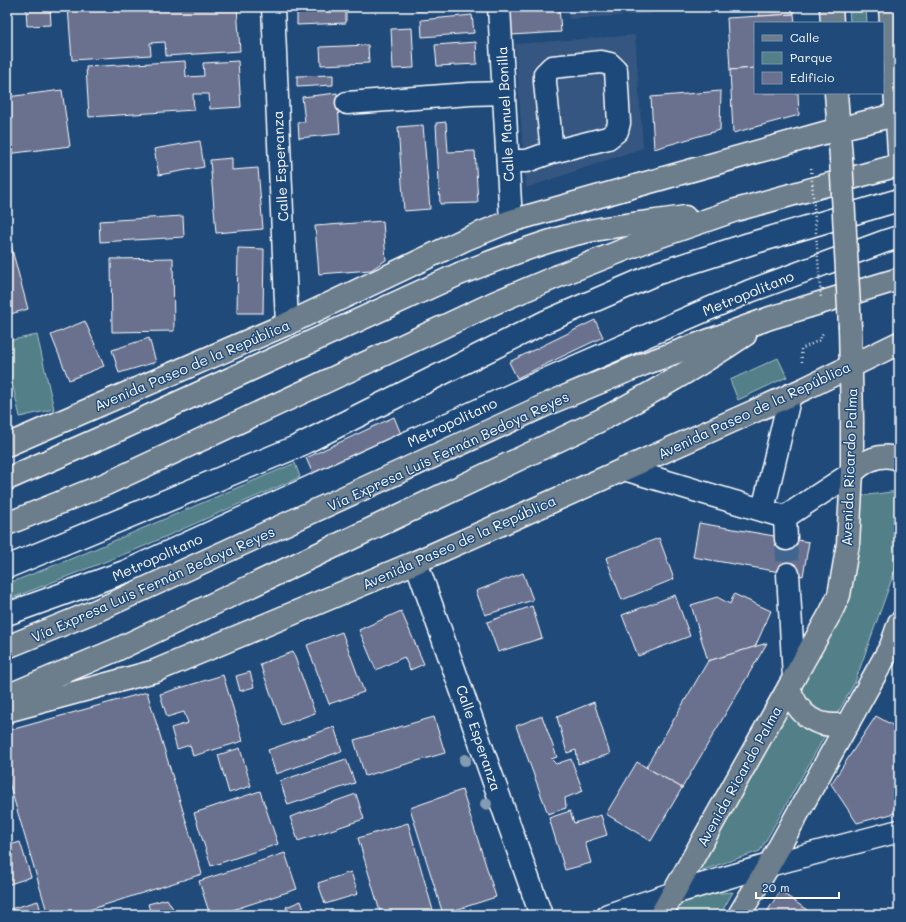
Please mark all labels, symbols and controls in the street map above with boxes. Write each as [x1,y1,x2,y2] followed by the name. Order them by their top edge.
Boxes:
[754,22,884,94] legend
[790,29,820,45] text: Calle
[492,46,518,182] street label: Calle Manuel Bonilla
[790,49,833,65] text: Parque
[790,69,834,85] text: Edificio
[268,110,292,222] street label: Calle Esperanza
[699,266,797,320] street label: Metropolitano
[91,315,293,415] street label: Avenida Paseo de la República
[655,357,853,463] street label: Avenida Paseo de la República
[324,387,572,515] street label: Vía Expresa Luis Fernán Bedoya Reyes
[837,388,861,546] street label: Avenida Ricardo Palma
[404,393,500,451] street label: Metropolitano
[359,491,559,593] street label: Avenida Paseo de la República
[28,522,278,646] street label: Vía Expresa Luis Fernán Bedoya Reyes
[109,529,205,585] street label: Metropolitano
[452,682,506,794] street label: Calle Esperanza
[692,702,786,850] street label: Avenida Ricardo Palma
[756,874,839,900] scale bar
[762,879,790,895] text: 20 m

